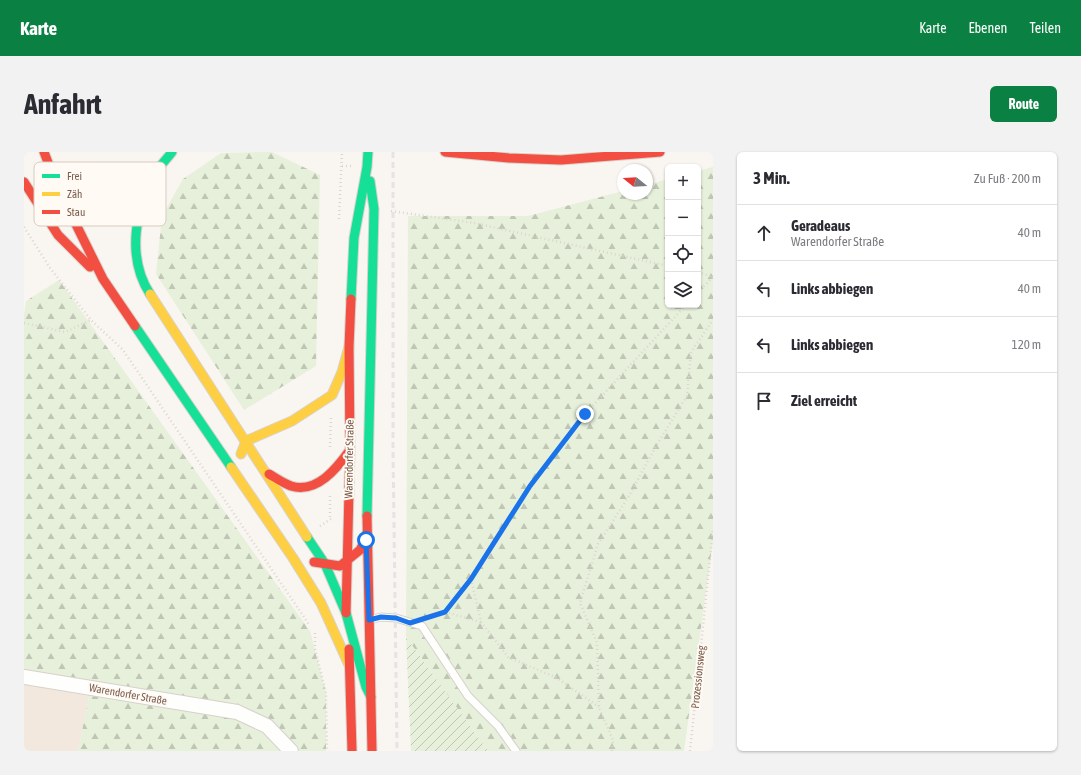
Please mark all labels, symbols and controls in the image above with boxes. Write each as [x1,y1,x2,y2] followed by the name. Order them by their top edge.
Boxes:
[20,17,57,39] text: Karte
[919,20,946,36] text: Karte
[968,20,1007,36] text: Ebenen
[1029,20,1061,36] text: Teilen
[990,86,1057,122] button: Route
[24,88,102,120] text: Anfahrt
[34,162,166,226] legend
[617,164,653,200] north arrow
[665,164,701,308] map controls
[665,164,701,200] button: +
[753,168,790,188] text: 3 Min.
[67,170,82,182] text: Frei
[974,171,1041,186] text: Zu Fuß · 200 m
[67,188,82,200] text: Zäh
[665,200,701,236] button: −
[67,206,85,218] text: Stau
[791,217,850,234] text: Geradeaus
[753,222,775,244] icon: ahead
[1018,225,1041,240] text: 40 m
[791,234,884,249] text: Warendorfer Straße
[665,236,701,272] button: locate
[665,272,701,308] button: layers
[753,278,775,300] icon: left
[791,280,873,297] text: Links abbiegen
[1018,281,1041,296] text: 40 m
[753,334,775,356] icon: left
[791,336,873,353] text: Links abbiegen
[1012,337,1041,352] text: 120 m
[753,390,775,412] icon: arrive
[791,392,857,409] text: Ziel erreicht
[576,405,594,423] route end
[342,420,356,498] street label: Warendorfer Straße
[357,531,375,549] route start
[689,645,707,709] street label: Prozessionsweg
[88,681,168,707] street label: Warendorfer Straße

